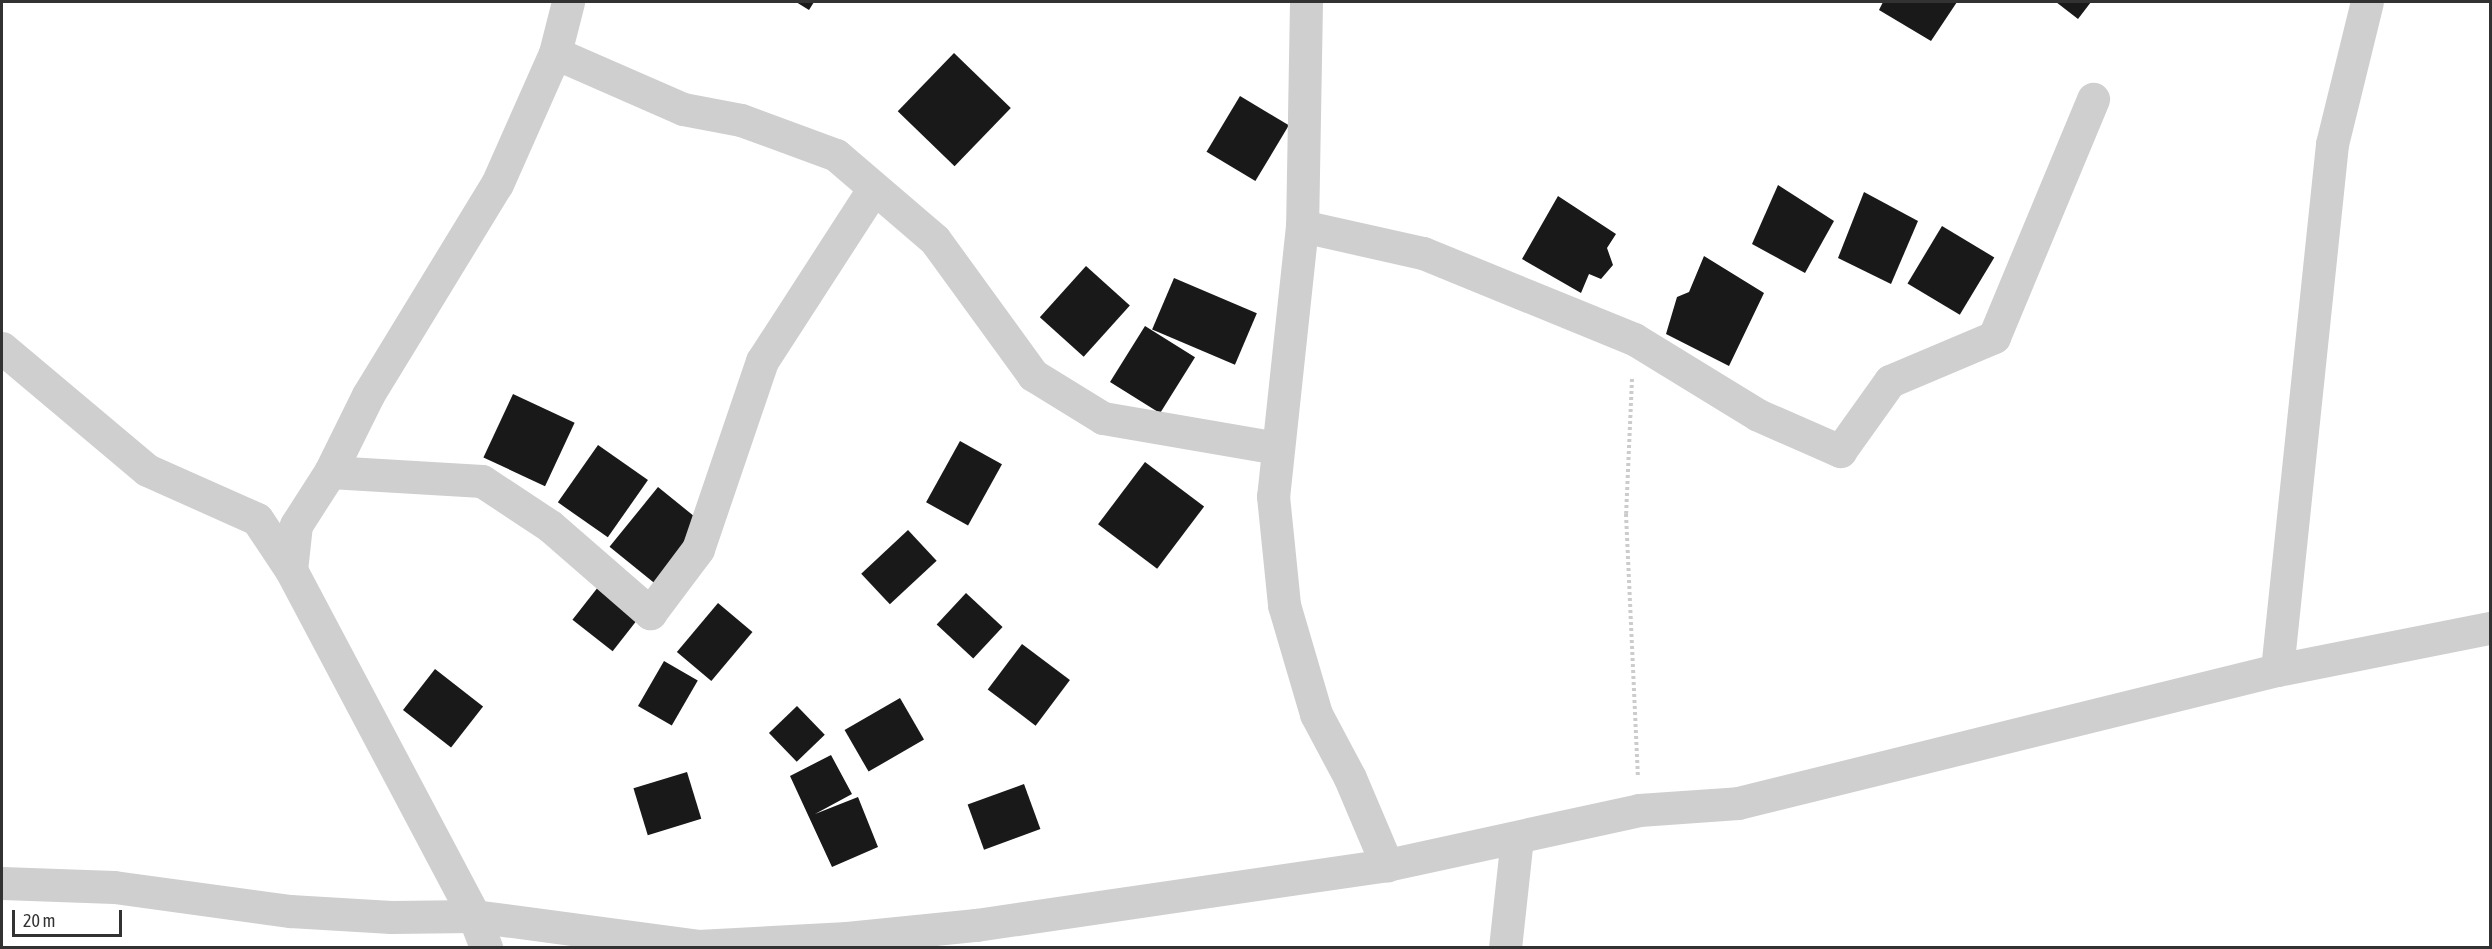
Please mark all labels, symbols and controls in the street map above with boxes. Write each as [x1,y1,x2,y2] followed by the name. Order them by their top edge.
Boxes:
[15,898,124,936] scale bar
[23,910,55,931] text: 20 m

